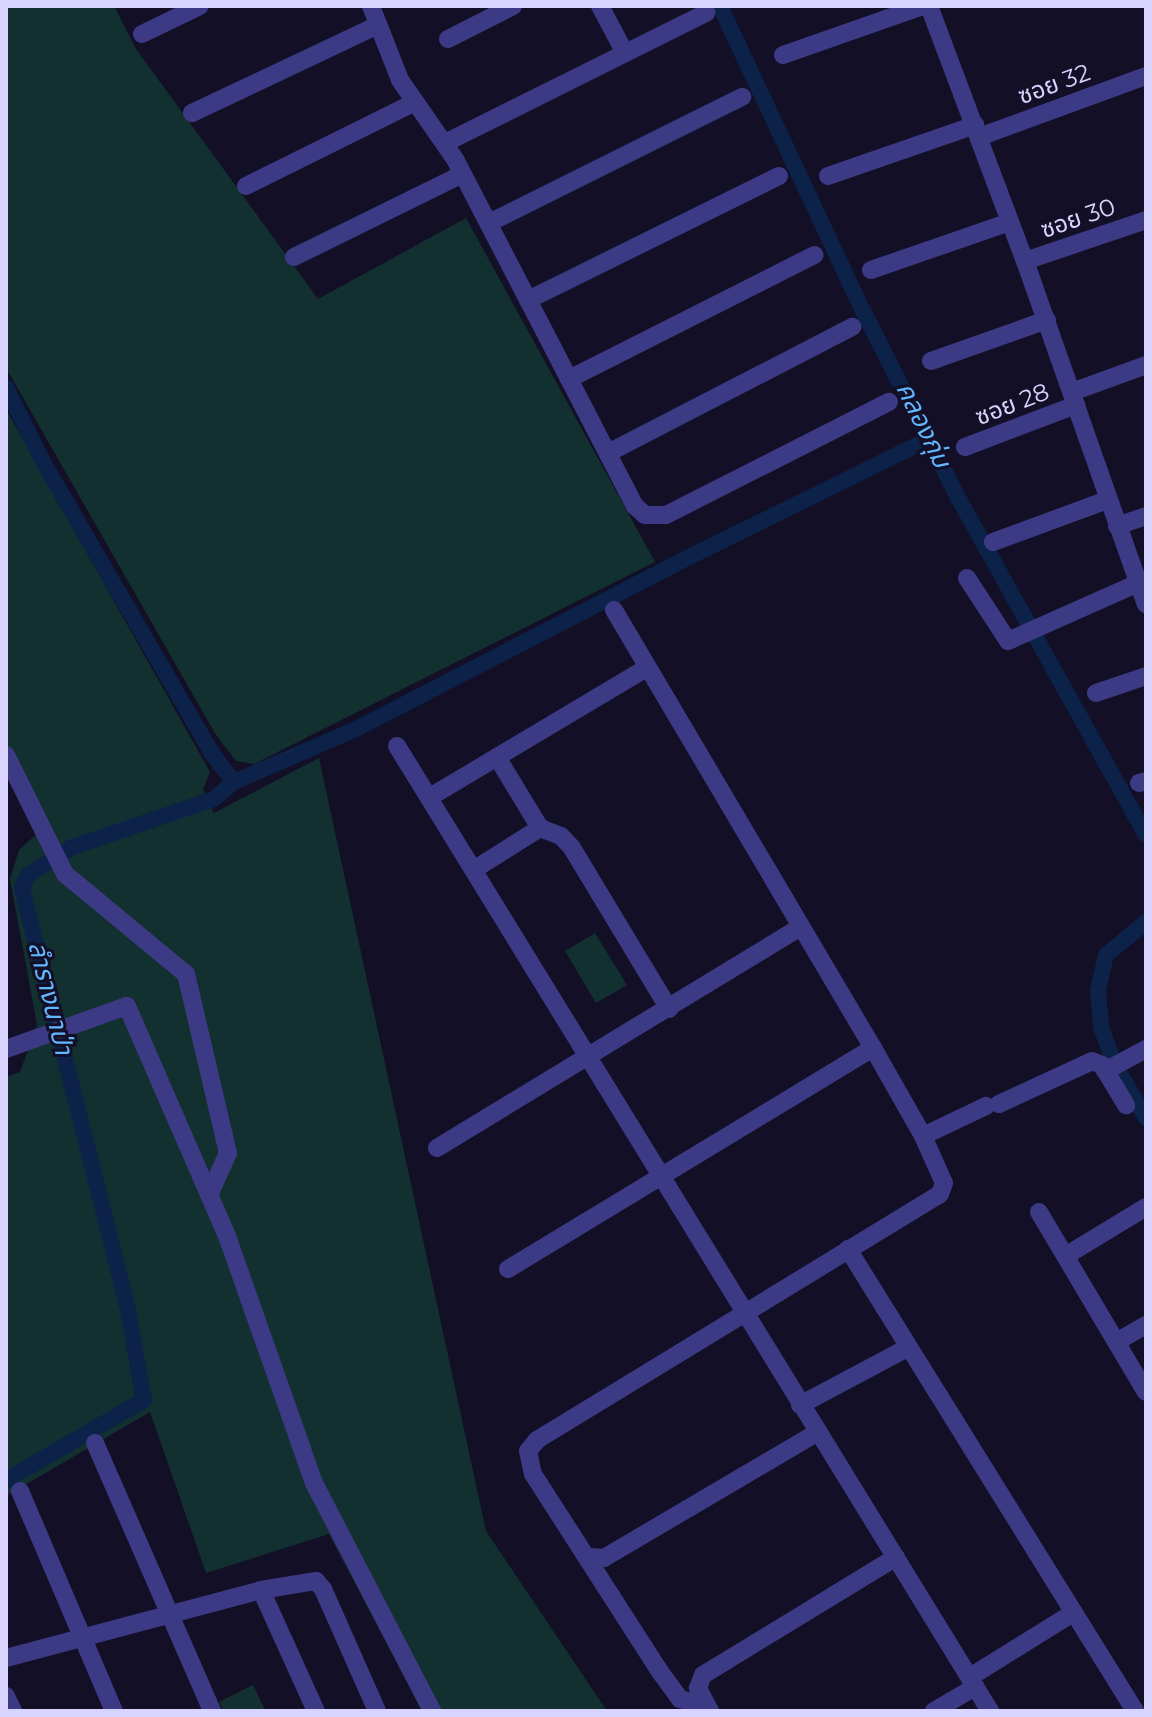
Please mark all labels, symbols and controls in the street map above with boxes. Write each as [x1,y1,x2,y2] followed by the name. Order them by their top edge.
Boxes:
[1014,58,1094,110] street label: ซอย 32
[1037,192,1119,244] street label: ซอย 30
[889,377,957,473] water label: คลองกุ่ม
[971,377,1053,431] street label: ซอย 28
[21,938,79,1058] water label: ลำรางนาป่า

